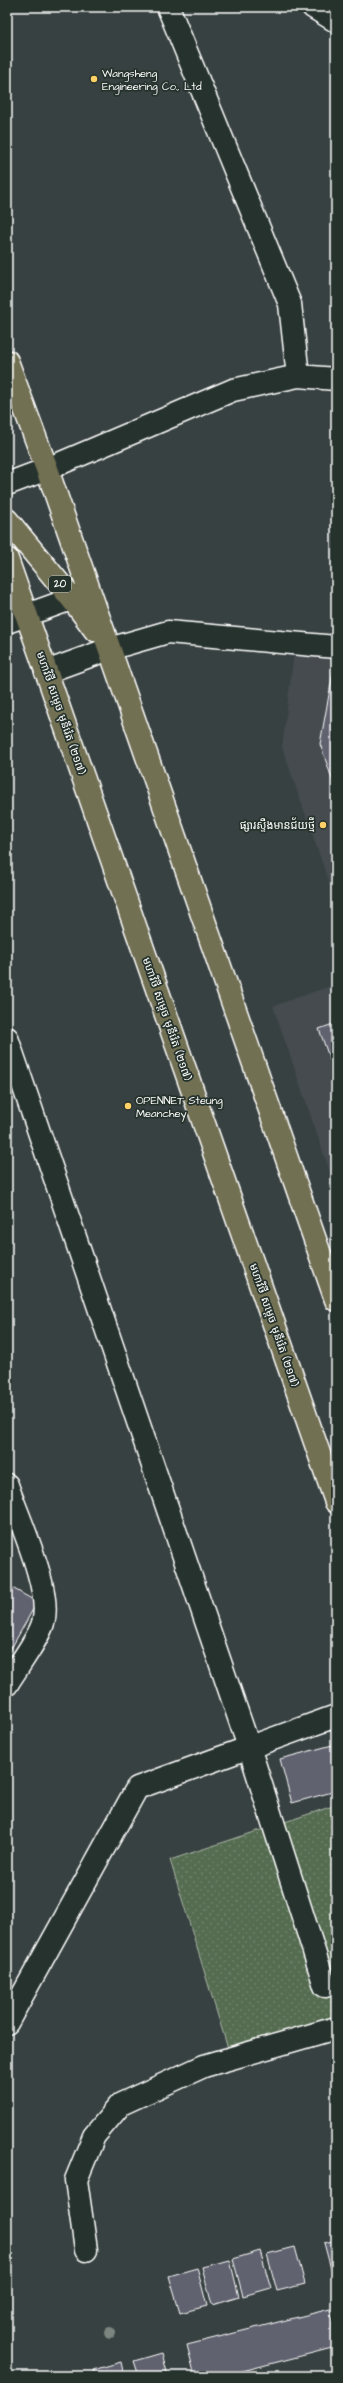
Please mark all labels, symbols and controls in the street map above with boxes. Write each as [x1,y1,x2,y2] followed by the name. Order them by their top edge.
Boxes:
[102,66,202,95] place label: Wangsheng Engineering Co., Ltd
[89,74,99,84] marker: Wangsheng Engineering Co., Ltd
[49,576,71,592] road number: 20
[33,649,90,777] street label: មហាវិថី សម្តេច មុនីរ៉េត (២១៧)
[240,817,315,833] place label: ផ្សារស្ទឹងមានជ័យថ្មី
[318,820,328,830] marker: ផ្សារស្ទឹងមានជ័យថ្មី
[139,955,196,1083] street label: មហាវិថី សម្តេច មុនីរ៉េត (២១៧)
[136,1093,223,1122] place label: OPENNET Steung Meanchey
[123,1101,133,1111] marker: OPENNET Steung Meanchey
[246,1261,303,1389] street label: មហាវិថី សម្តេច មុនីរ៉េត (២១៧)

